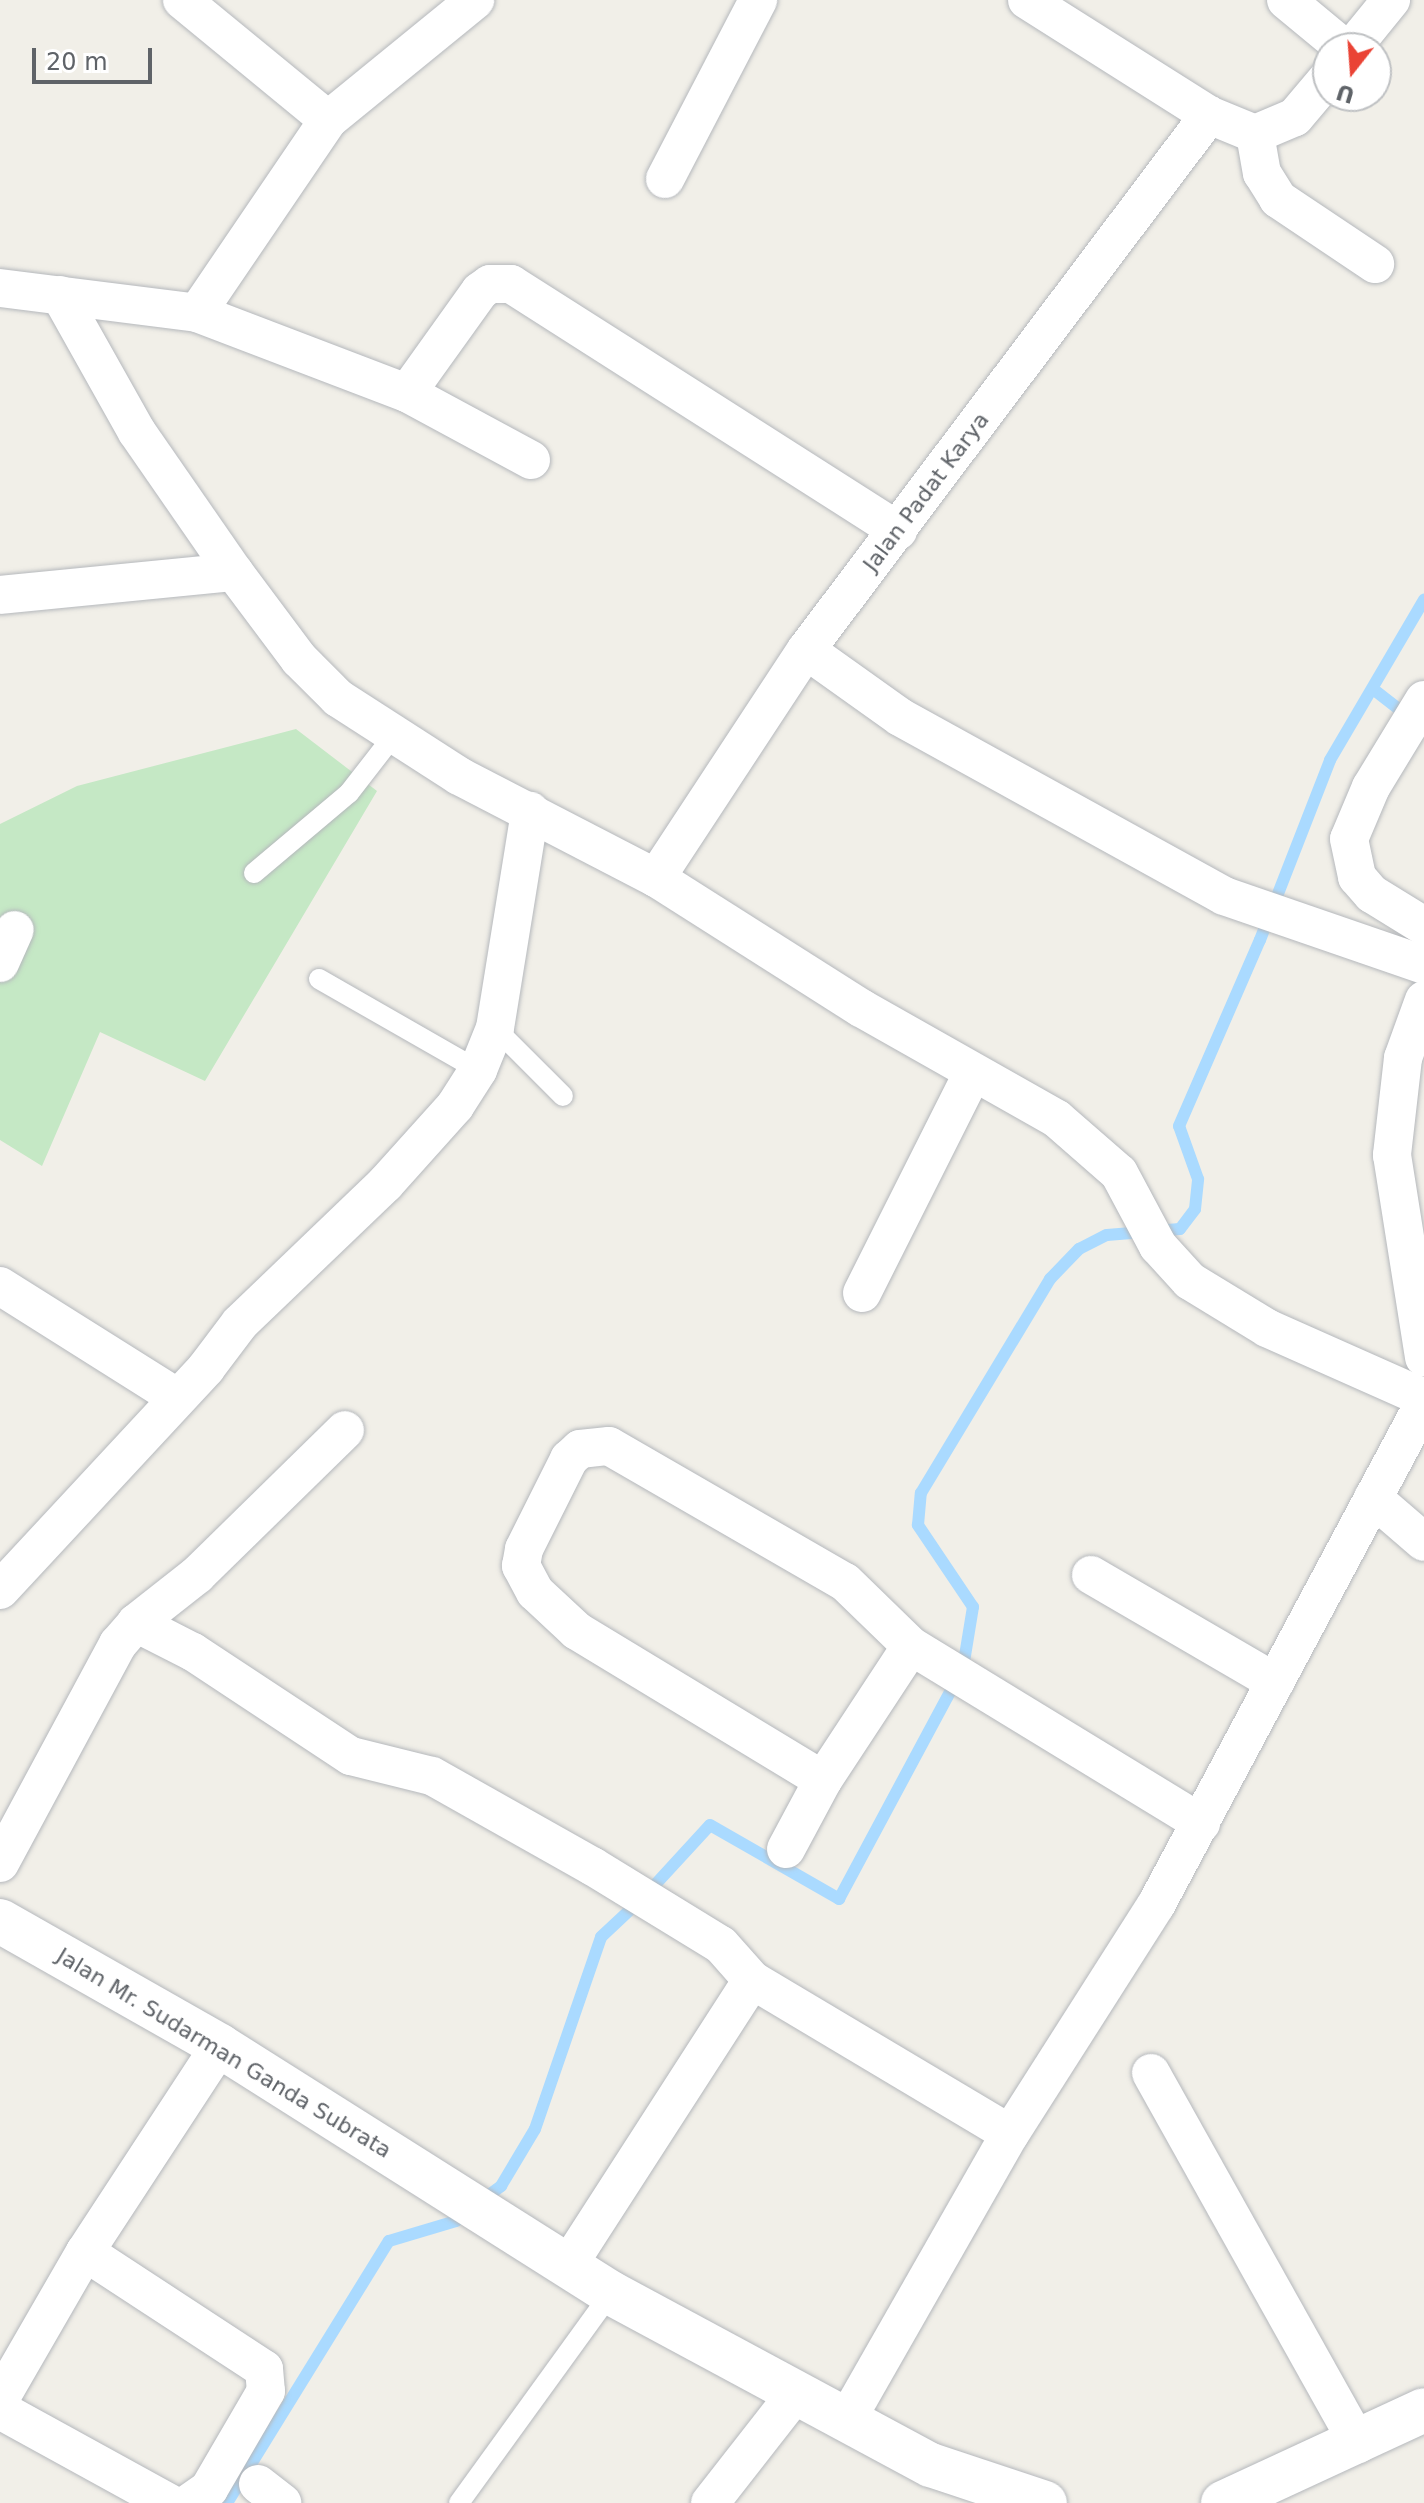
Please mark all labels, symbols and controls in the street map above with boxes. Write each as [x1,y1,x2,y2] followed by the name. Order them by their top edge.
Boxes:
[36,32,156,82] scale bar
[1312,32,1392,112] north arrow
[46,48,108,76] text: 20 m
[1333,79,1358,108] text: U
[858,407,994,577] street label: Jalan Padat Karya
[52,1942,396,2164] street label: Jalan Mr. Sudarman Ganda Subrata

